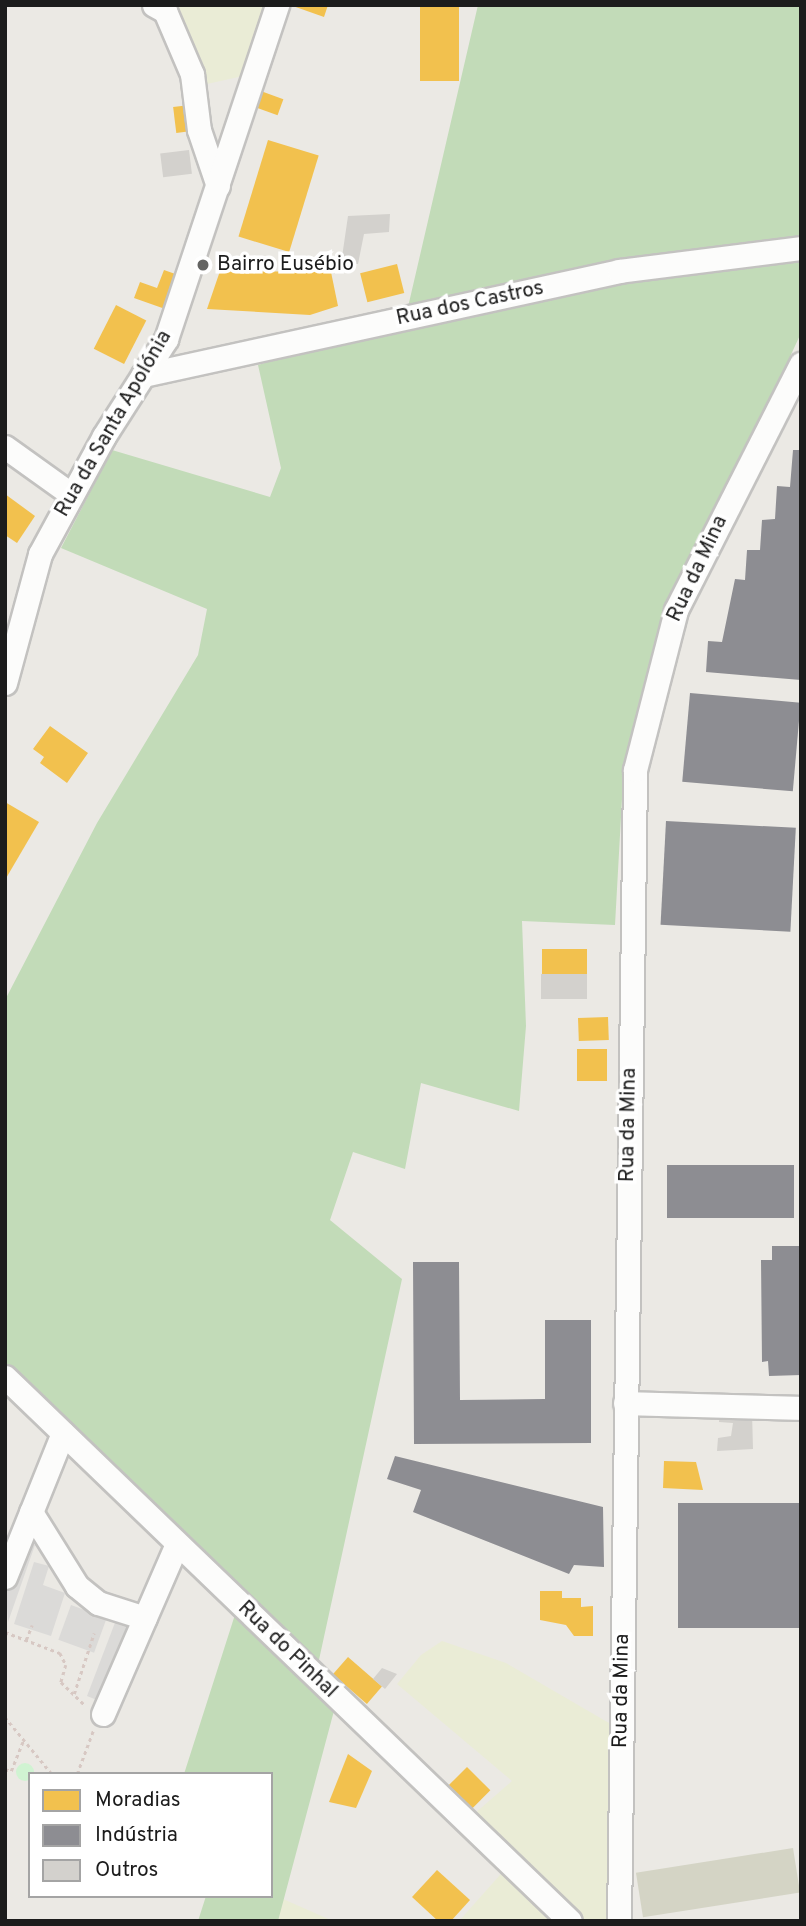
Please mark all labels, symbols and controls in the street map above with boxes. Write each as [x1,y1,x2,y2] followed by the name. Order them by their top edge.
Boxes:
[217,252,354,278] place label: Bairro Eusébio
[195,257,211,273] marker: Bairro Eusébio
[394,276,546,332] street label: Rua dos Castros
[50,326,178,522] street label: Rua da Santa Apolónia
[662,512,734,626] street label: Rua da Mina
[615,1068,643,1182] street label: Rua da Mina
[232,1596,342,1704] street label: Rua do Pinhal
[608,1634,636,1748] street label: Rua da Mina
[28,1772,273,1898] legend
[95,1787,181,1814] text: Moradias
[95,1822,178,1849] text: Indústria
[95,1857,158,1884] text: Outros

